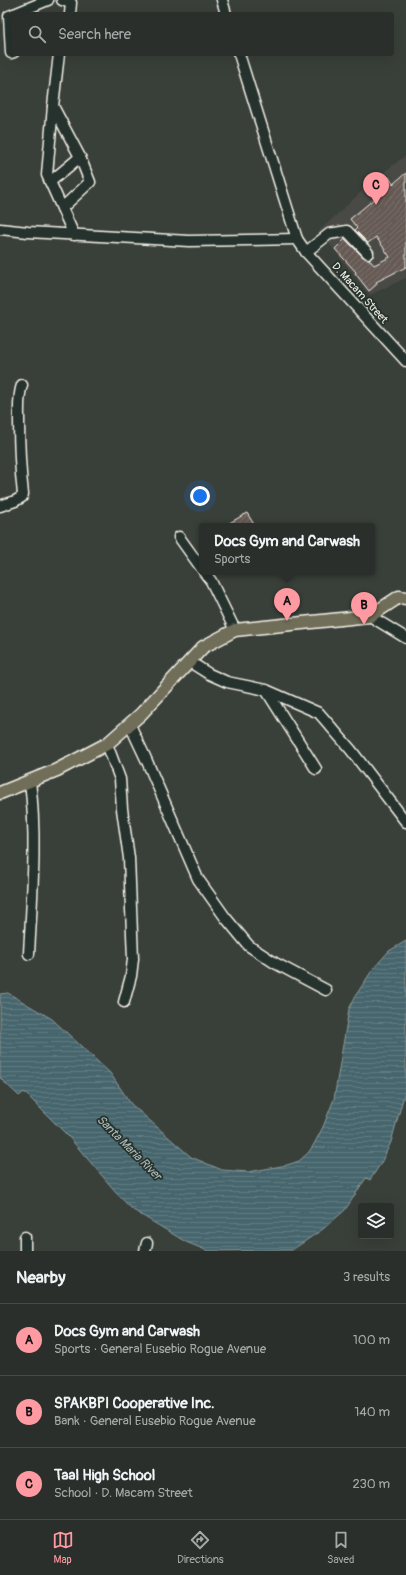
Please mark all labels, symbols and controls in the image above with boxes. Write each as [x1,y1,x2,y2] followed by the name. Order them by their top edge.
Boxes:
[12,12,394,56] search box
[26,23,48,45] icon: search
[58,25,131,44] text: Search here
[363,172,389,205] pin: C
[329,260,391,327] street label: D. Macam Street
[190,486,210,506] your location
[199,523,375,575] popup
[214,532,360,551] text: Docs Gym and Carwash
[214,551,250,567] text: Sports
[274,588,300,621] pin: A
[351,592,377,625] pin: B
[93,1112,166,1185] water label: Santa Maria River
[358,1203,394,1239] map controls
[358,1203,394,1239] button: layers
[16,1267,65,1288] text: Nearby
[343,1269,390,1285] text: 3 results
[54,1322,200,1341] text: Docs Gym and Carwash
[25,1332,33,1348] text: A
[353,1332,390,1348] text: 100 m
[54,1341,266,1357] text: Sports · General Eusebio Rogue Avenue
[54,1394,214,1413] text: SPAKBPI Cooperative Inc.
[25,1404,33,1420] text: B
[354,1404,390,1420] text: 140 m
[54,1413,256,1429] text: Bank · General Eusebio Rogue Avenue
[54,1466,155,1485] text: Taal High School
[25,1476,33,1492] text: C
[353,1476,390,1492] text: 230 m
[54,1485,193,1501] text: School · D. Macam Street
[52,1529,74,1566] tab: Map
[177,1529,224,1566] tab: Directions
[327,1529,354,1566] tab: Saved

